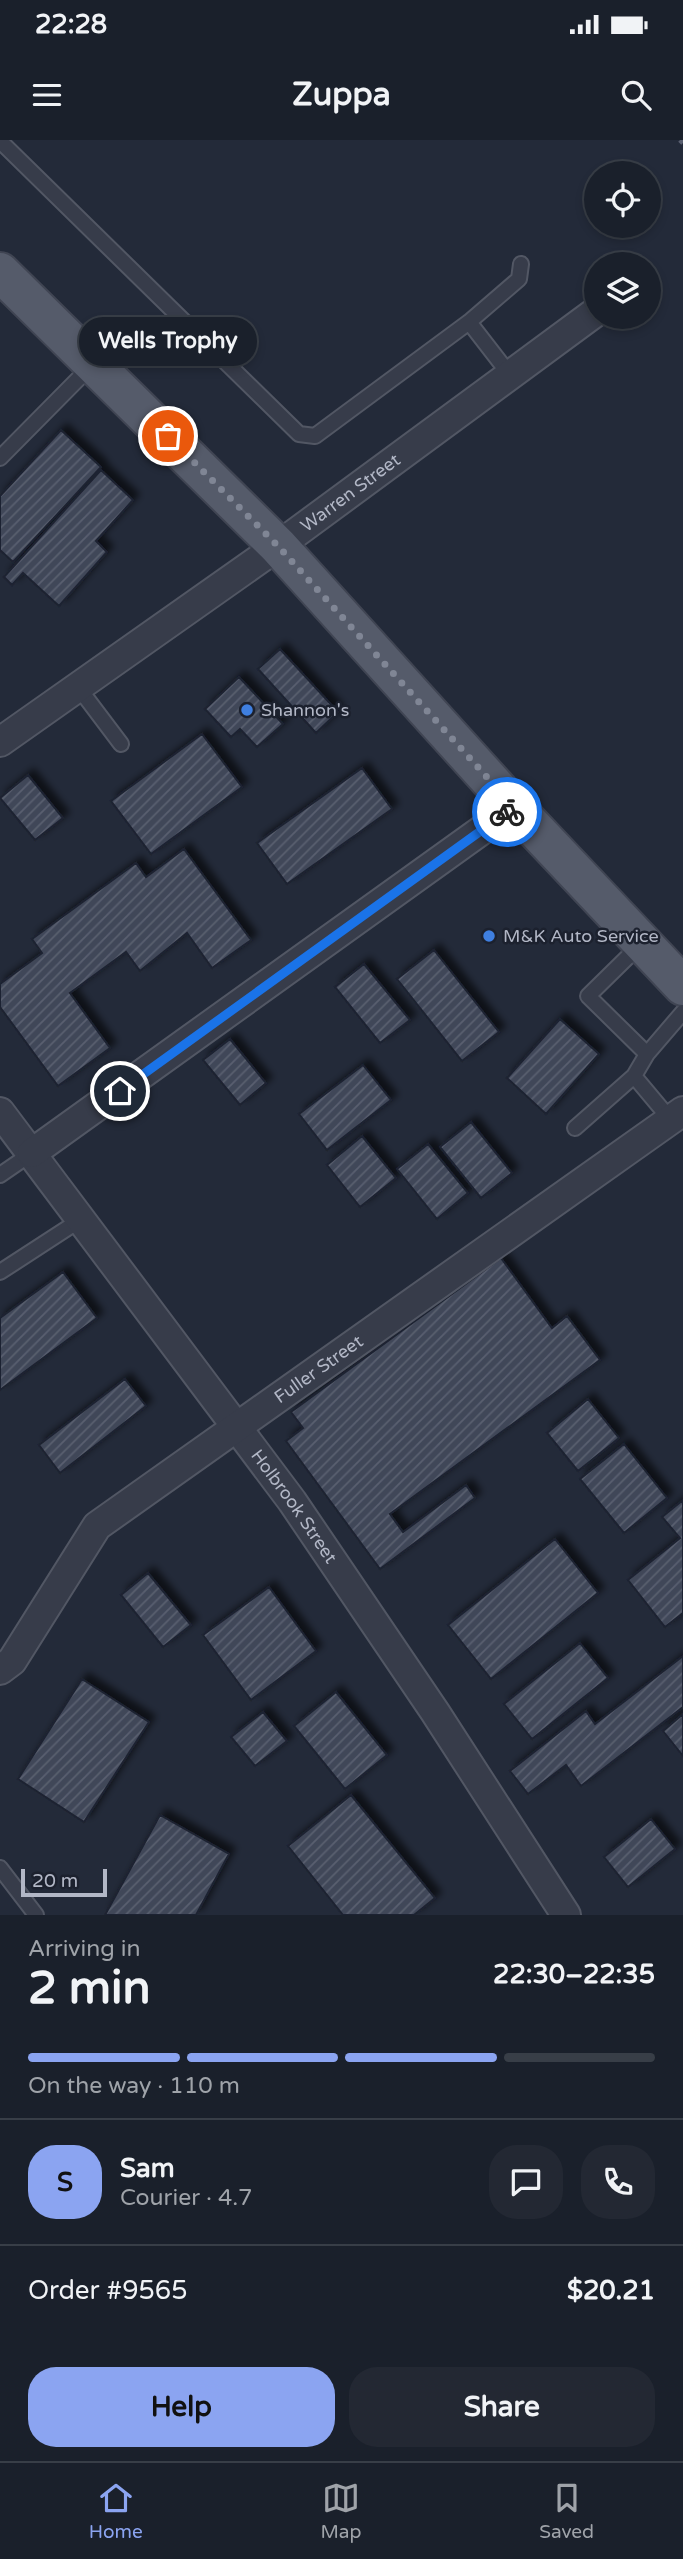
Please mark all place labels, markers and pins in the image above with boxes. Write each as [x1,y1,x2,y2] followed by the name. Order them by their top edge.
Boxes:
[79,317,257,366] callout: Wells Trophy
[138,406,198,466] pin
[261,699,350,721] place label: Shannon's
[239,702,255,718] marker: Shannon's
[503,925,659,947] place label: M&K Auto Service
[481,928,497,944] marker: M&K Auto Service
[90,1061,150,1121] pin

